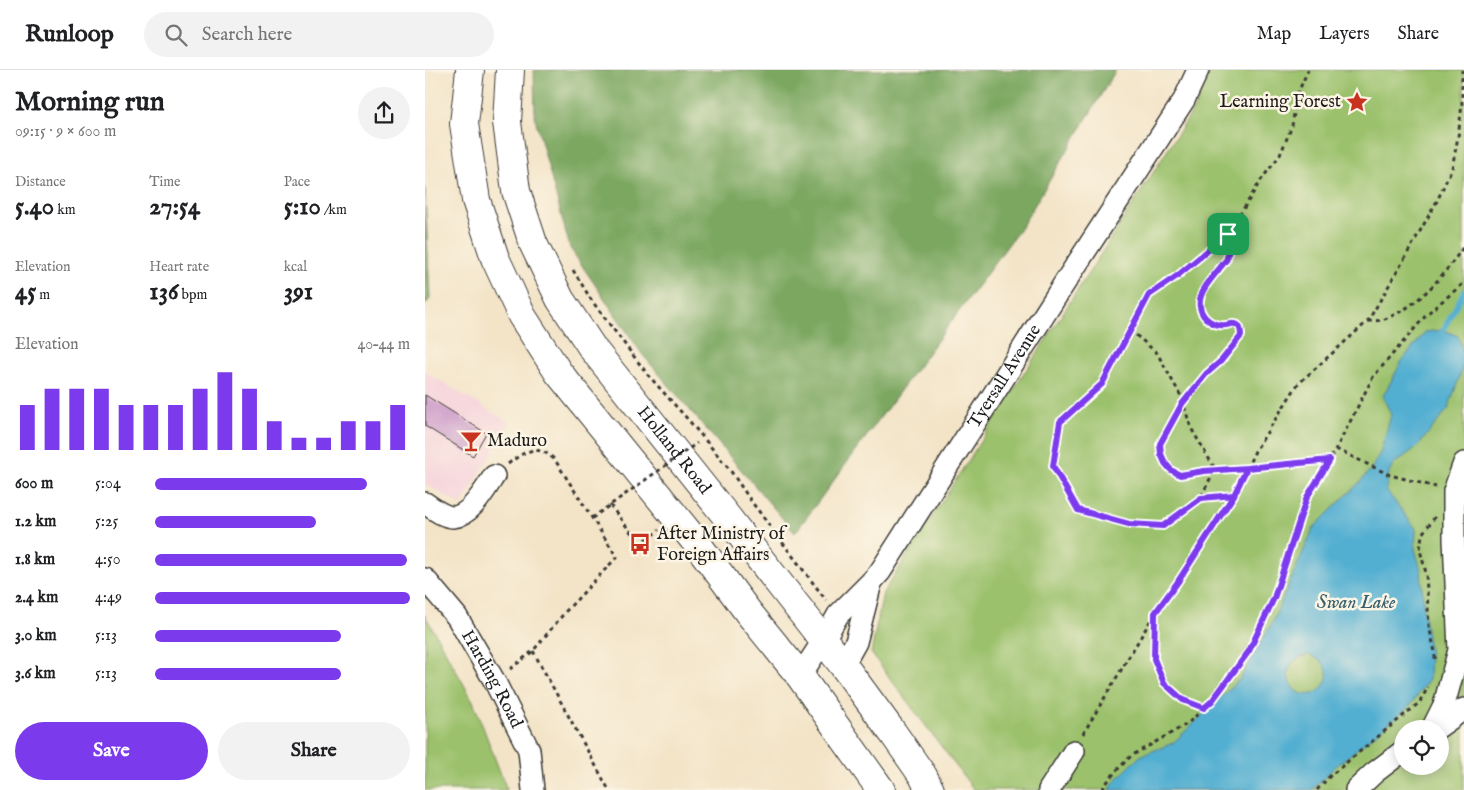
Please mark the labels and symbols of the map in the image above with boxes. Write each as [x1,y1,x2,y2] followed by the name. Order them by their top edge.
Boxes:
[1344,89,1370,115] place icon: Learning Forest
[1219,91,1341,114] place label: Learning Forest
[1207,213,1249,255] pin
[963,320,1046,433] street label: Tyersall Avenue
[632,402,716,499] street label: Holland Road
[458,428,484,454] bar icon: Maduro
[487,430,547,453] place label: Maduro
[656,523,788,567] place label: After Ministry of Foreign Affairs
[627,531,653,557] bus stop icon: After Ministry of Foreign Affairs
[1317,591,1396,615] water label: Swan Lake
[456,626,528,732] street label: Harding Road

